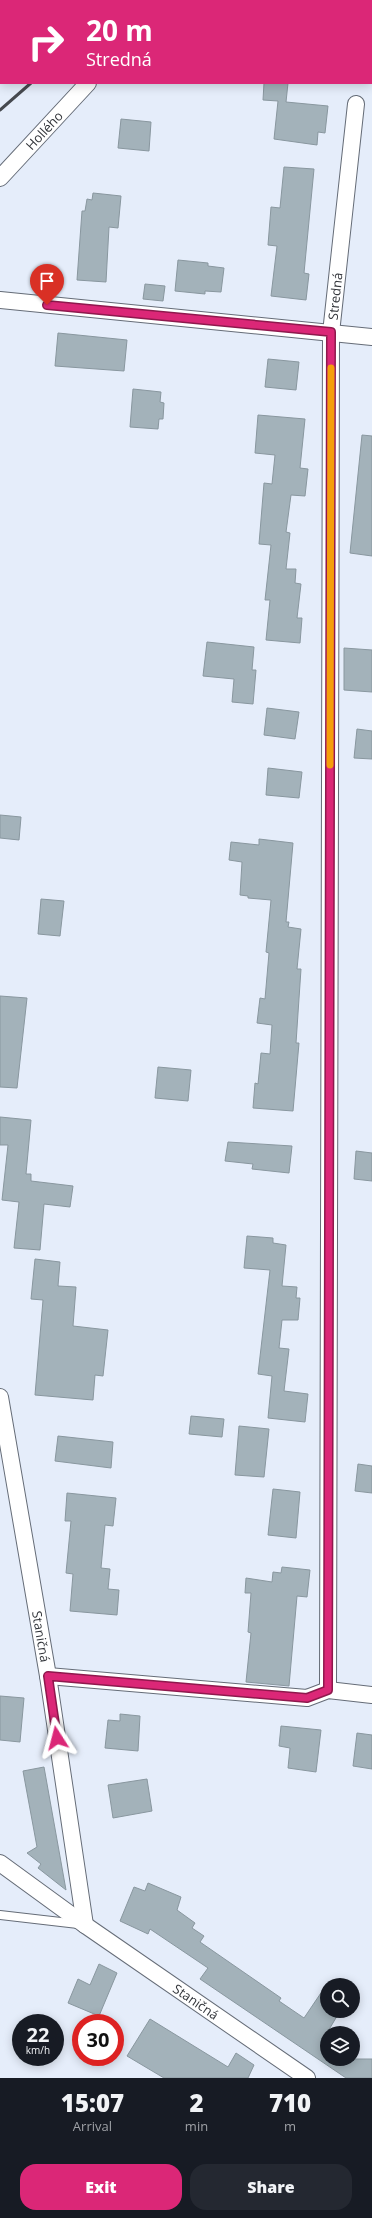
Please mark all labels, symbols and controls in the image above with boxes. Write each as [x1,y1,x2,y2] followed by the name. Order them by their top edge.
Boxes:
[86,11,153,49] text: 20 m
[20,16,72,68] icon: right
[86,47,152,71] text: Stredná
[22,107,67,154] street label: Hollého
[30,264,64,305] pin
[36,270,58,292] icon: arrive
[323,272,347,321] street label: Stredná
[28,1609,54,1664] street label: Staničná
[36,1717,78,1759] position arrow
[320,1978,360,2066] map controls
[320,1978,360,2018] button: search
[170,1979,222,2024] street label: Staničná
[72,2014,124,2066] speed limit sign: 30
[27,2021,49,2048] text: 22
[320,2026,360,2066] button: layers
[26,2043,50,2057] text: km/h
[61,2086,124,2119] text: 15:07
[189,2086,204,2119] text: 2
[269,2086,311,2119] text: 710
[73,2117,112,2135] text: Arrival
[185,2117,208,2135] text: min
[284,2117,296,2135] text: m
[20,2164,182,2210] button: Exit
[190,2164,352,2210] button: Share

